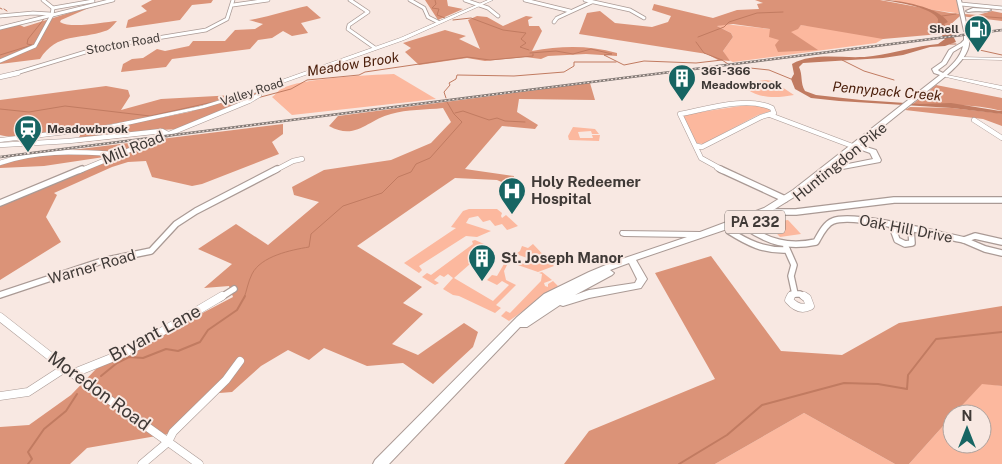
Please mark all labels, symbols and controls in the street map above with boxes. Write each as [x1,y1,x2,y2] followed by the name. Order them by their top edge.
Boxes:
[963,14,993,53] fuel station icon: Shell
[929,22,959,36] place label: Shell
[85,31,161,57] street label: Stocton Road
[306,49,401,79] water label: Meadow Brook
[667,63,697,102] building icon: 361-366 Meadowbrook
[701,64,782,92] place label: 361-366 Meadowbrook
[219,75,285,109] street label: Valley Road
[832,78,943,104] water label: Pennypack Creek
[13,114,43,153] station icon: Meadowbrook
[789,119,890,205] street label: Huntingdon Pike
[47,122,128,136] place label: Meadowbrook
[99,127,166,168] street label: Mill Road
[531,173,641,207] place label: Holy Redeemer Hospital
[497,176,527,215] hospital icon: Holy Redeemer Hospital
[725,210,785,233] road number: PA 232
[858,211,954,246] street label: Oak Hill Drive
[467,243,497,282] building icon: St. Joseph Manor
[46,246,137,287] street label: Warner Road
[501,249,623,266] place label: St. Joseph Manor
[105,300,204,365] street label: Bryant Lane
[44,346,155,435] street label: Moredon Road
[942,404,992,454] north arrow
[962,408,972,424] text: N

